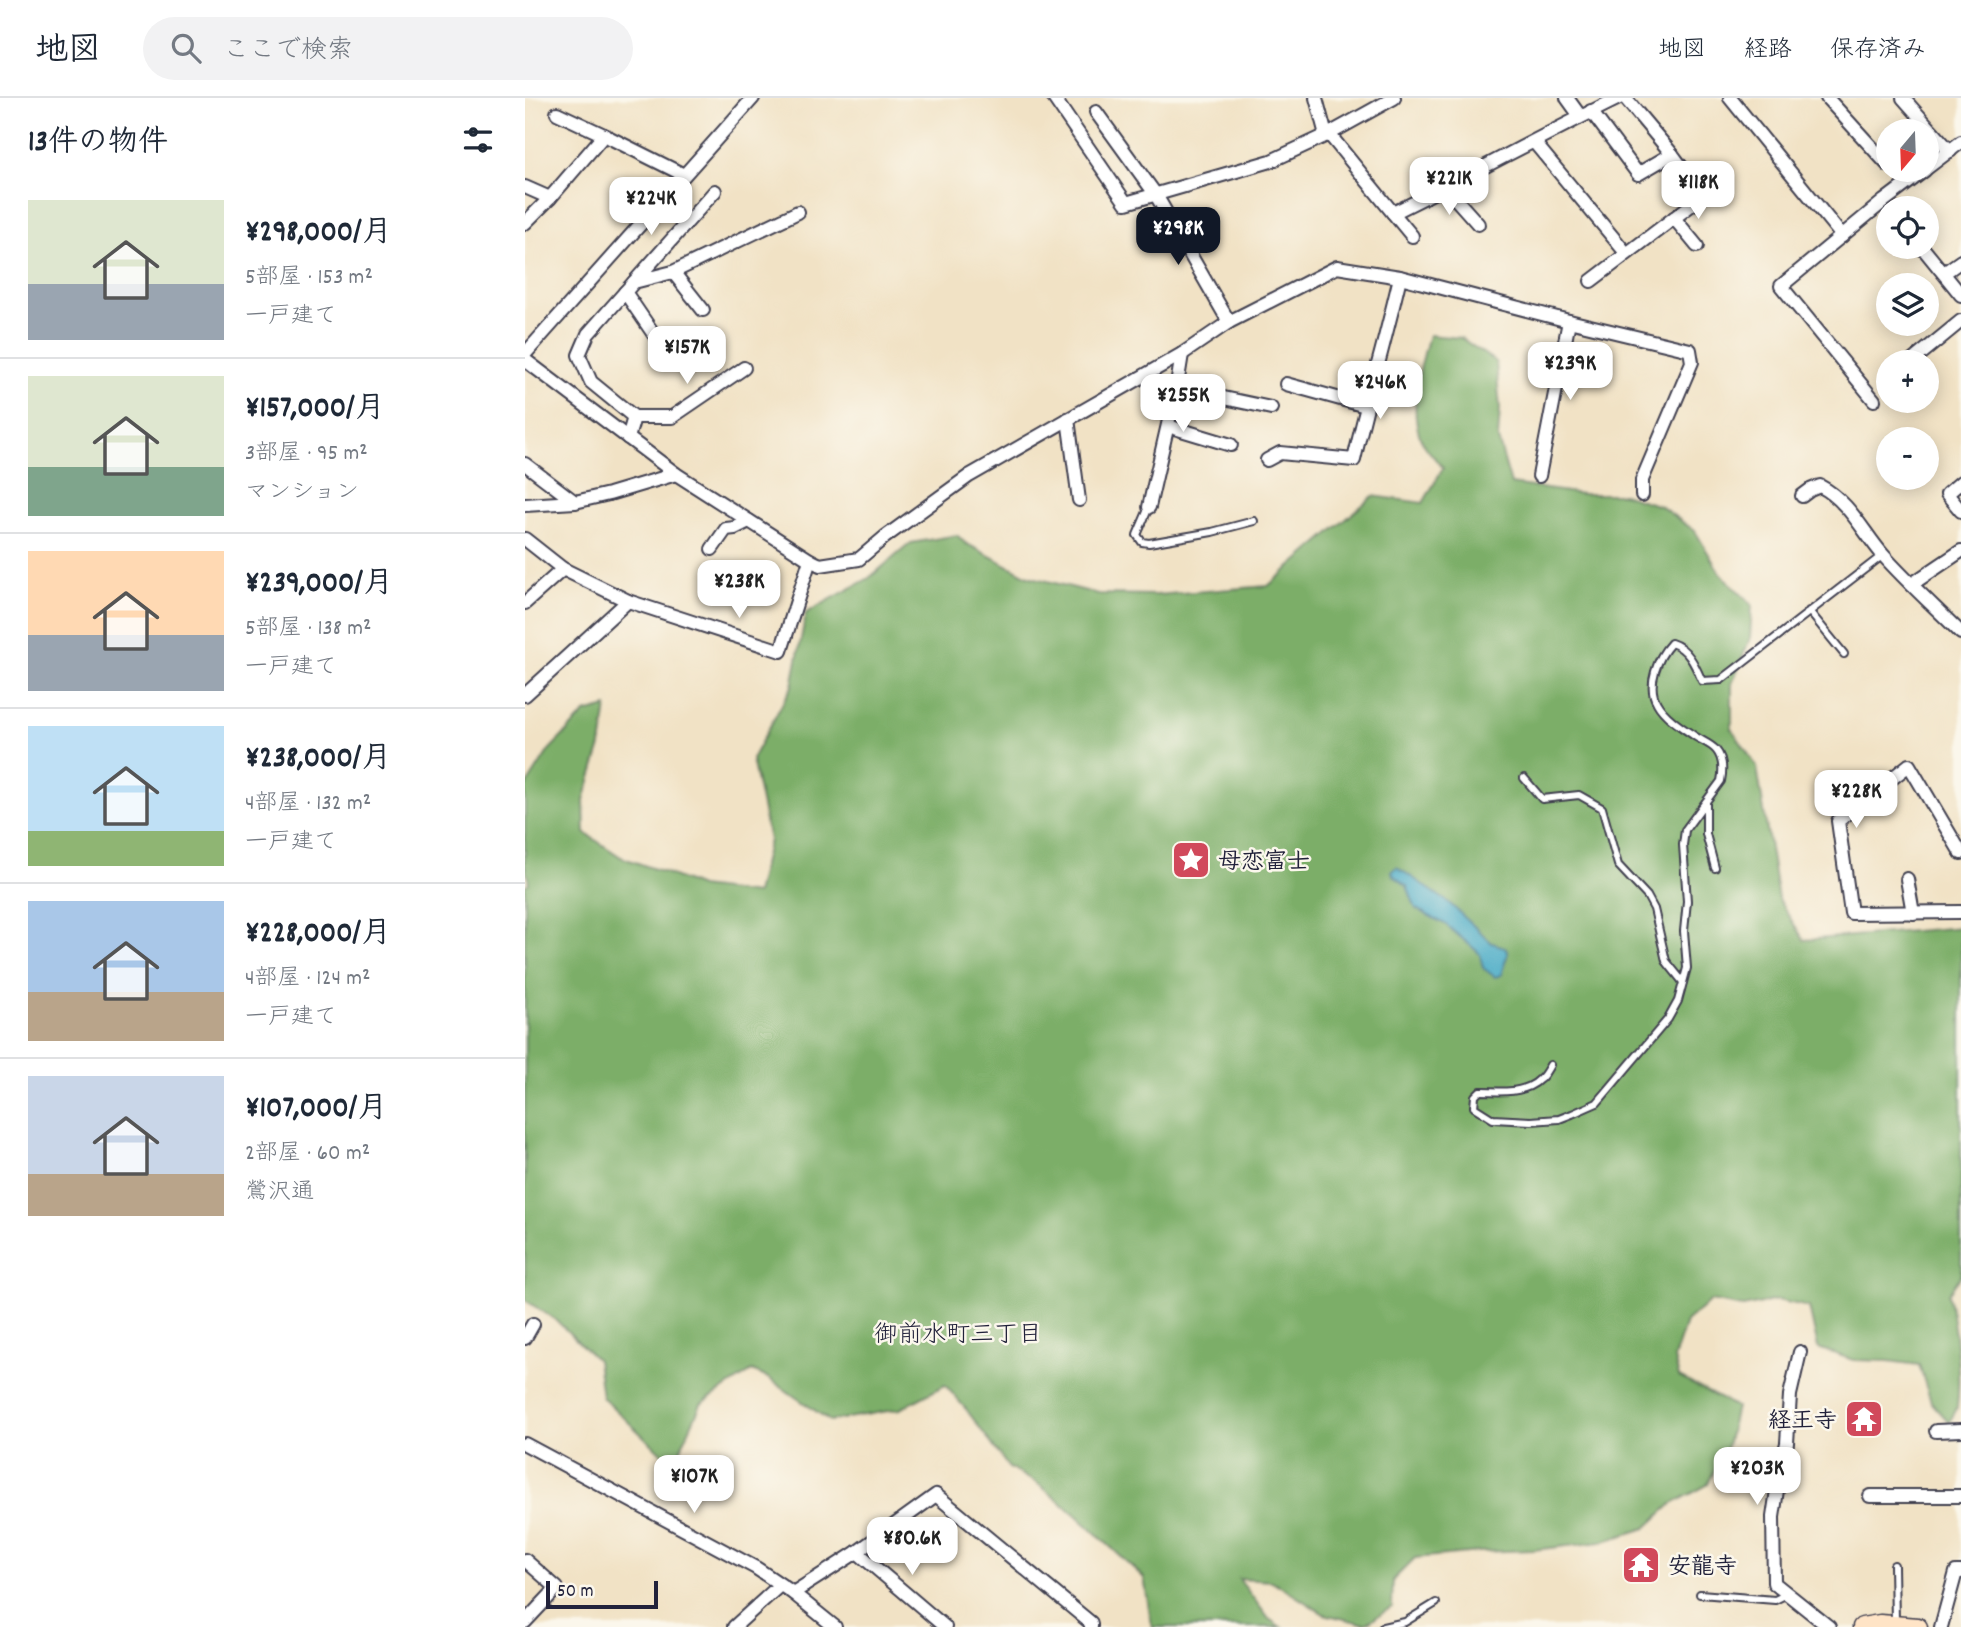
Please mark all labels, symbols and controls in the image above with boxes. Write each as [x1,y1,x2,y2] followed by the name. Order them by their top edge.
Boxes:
[143,17,633,80] search box
[35,29,101,76] text: 地図
[167,29,205,67] icon: search
[223,33,353,70] text: ここで検索
[1658,34,1706,68] text: 地図
[1744,34,1792,68] text: 経路
[1830,34,1926,68] text: 保存済み
[1876,119,1939,182] north arrow
[1876,119,1939,490] map controls
[459,121,497,159] icon: filters
[28,123,168,166] text: 13件の物件
[1400,158,1498,217] pin: ¥221K
[1649,162,1747,221] pin: ¥118K
[1426,163,1472,196] text: ¥221K
[1677,167,1719,200] text: ¥118K
[602,178,700,237] pin: ¥224K
[625,183,677,216] text: ¥224K
[1876,196,1939,259] button: locate
[1129,208,1227,267] pin: ¥298K
[245,213,392,256] text: ¥298,000/月
[1152,213,1204,246] text: ¥298K
[84,228,168,312] icon: home
[245,262,373,295] text: 5部屋 · 153 m²
[1876,273,1939,336] button: layers
[245,301,337,334] text: 一戸建て
[638,327,736,386] pin: ¥157K
[664,332,710,365] text: ¥157K
[1521,342,1619,402] pin: ¥239K
[1544,348,1596,381] text: ¥239K
[1876,350,1939,413] button: +
[1331,362,1429,421] pin: ¥246K
[1354,367,1406,400] text: ¥246K
[1134,374,1232,434] pin: ¥255K
[1156,380,1210,413] text: ¥255K
[245,389,385,432] text: ¥157,000/月
[84,404,168,488] icon: home
[1876,427,1939,490] button: −
[245,438,368,471] text: 3部屋 · 95 m²
[245,477,359,510] text: マンション
[690,560,788,620] pin: ¥238K
[245,564,393,607] text: ¥239,000/月
[713,566,765,599] text: ¥238K
[84,579,168,663] icon: home
[245,613,371,646] text: 5部屋 · 138 m²
[245,652,337,685] text: 一戸建て
[245,739,391,782] text: ¥238,000/月
[84,754,168,838] icon: home
[1807,770,1905,830] pin: ¥228K
[1830,776,1882,809] text: ¥228K
[245,788,371,821] text: 4部屋 · 132 m²
[245,827,337,860] text: 一戸建て
[1170,839,1212,881] place icon: 母恋富士
[1218,847,1310,880] place label: 母恋富士
[245,914,391,957] text: ¥228,000/月
[84,929,168,1013] icon: home
[245,963,370,996] text: 4部屋 · 124 m²
[245,1002,337,1035] text: 一戸建て
[245,1089,387,1132] text: ¥107,000/月
[84,1104,168,1188] icon: home
[245,1138,370,1171] text: 2部屋 · 60 m²
[245,1177,314,1210] text: 鶯沢通
[874,1319,1042,1353] district label: 御前水町三丁目
[1843,1398,1885,1440] temple icon: 経王寺
[1768,1406,1837,1439] place label: 経王寺
[1708,1448,1806,1507] pin: ¥203K
[1730,1453,1784,1486] text: ¥203K
[645,1456,743,1515] pin: ¥107K
[670,1461,718,1494] text: ¥107K
[855,1518,969,1577] pin: ¥80.6K
[883,1523,941,1556] text: ¥80.6K
[1620,1544,1662,1586] temple icon: 安龍寺
[1668,1552,1737,1585] place label: 安龍寺
[546,1578,658,1610] scale bar
[557,1579,594,1606] text: 50 m

